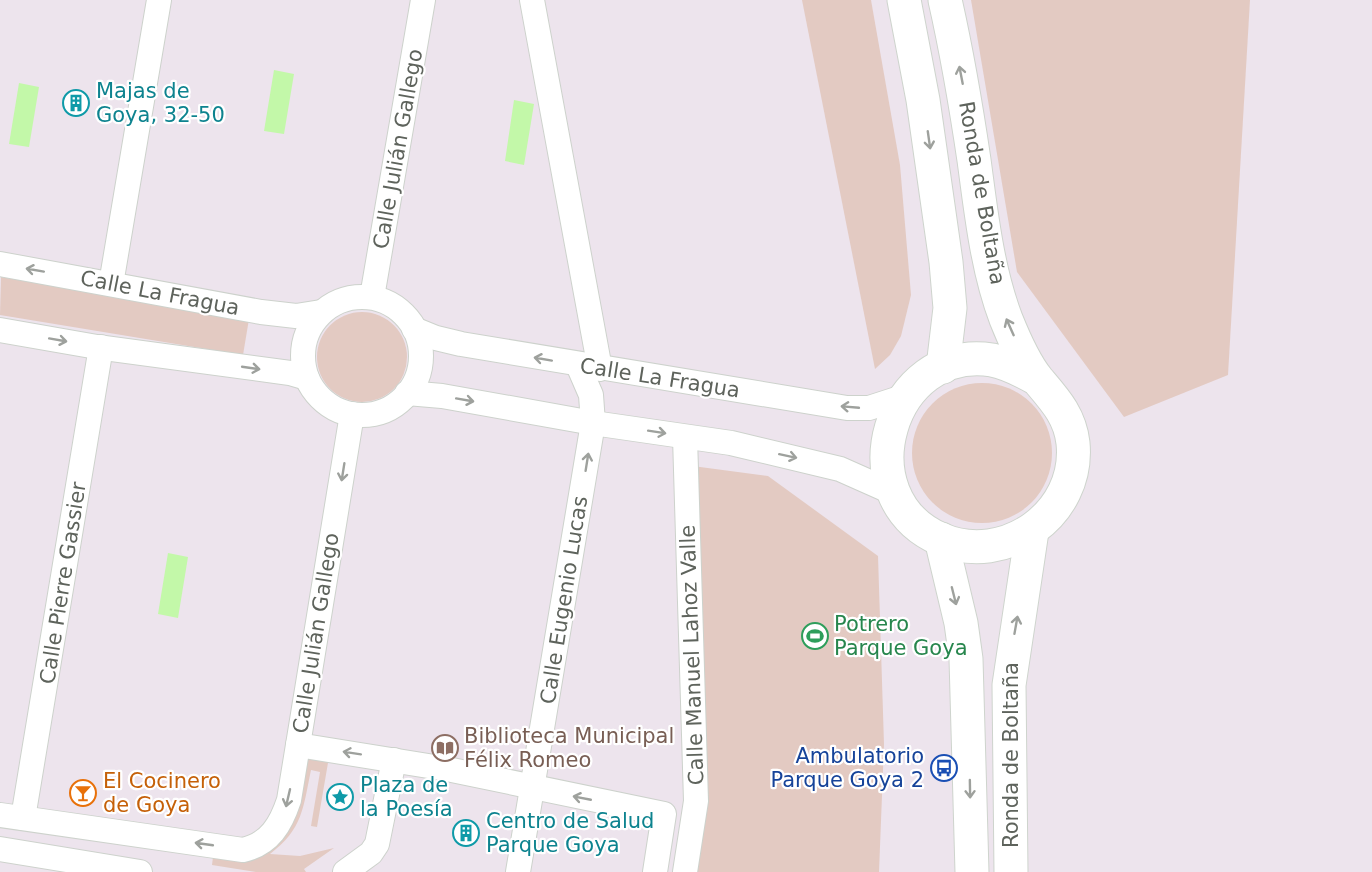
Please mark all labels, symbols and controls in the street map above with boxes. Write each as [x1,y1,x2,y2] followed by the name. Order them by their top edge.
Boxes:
[369,47,427,251] street label: Calle Julián Gallego
[955,65,966,85] one-way arrow
[96,79,225,127] place label: Majas de Goya, 32-50
[61,88,91,118] building icon: Majas de Goya, 32-50
[954,99,1010,287] street label: Ronda de Boltaña
[923,130,934,150] one-way arrow
[26,264,45,275] one-way arrow
[78,266,242,320] street label: Calle La Fragua
[1004,319,1015,337] one-way arrow
[47,335,67,346] one-way arrow
[533,353,553,364] one-way arrow
[578,354,742,402] street label: Calle La Fragua
[240,363,260,374] one-way arrow
[455,394,475,405] one-way arrow
[840,401,860,412] one-way arrow
[647,427,667,438] one-way arrow
[777,451,797,462] one-way arrow
[581,453,592,472] one-way arrow
[337,462,348,481] one-way arrow
[35,480,91,686] street label: Calle Pierre Gassier
[536,494,592,706] street label: Calle Eugenio Lucas
[675,524,709,786] street label: Calle Manuel Lahoz Valle
[288,531,344,735] street label: Calle Julián Gallego
[949,586,961,605] one-way arrow
[834,612,968,660] place label: Potrero Parque Goya
[1011,616,1022,635] one-way arrow
[800,621,830,651] sports icon: Potrero Parque Goya
[999,662,1023,848] street label: Ronda de Boltaña
[464,724,674,772] place label: Biblioteca Municipal Félix Romeo
[430,733,460,763] library icon: Biblioteca Municipal Félix Romeo
[770,744,924,792] place label: Ambulatorio Parque Goya 2
[342,748,362,759] one-way arrow
[929,753,959,783] bus stop icon: Ambulatorio Parque Goya 2
[103,769,221,817] place label: El Cocinero de Goya
[360,773,453,821] place label: Plaza de la Poesía
[68,778,98,808] bar icon: El Cocinero de Goya
[965,779,976,799] one-way arrow
[325,782,355,812] place icon: Plaza de la Poesía
[282,789,294,808] one-way arrow
[573,792,593,803] one-way arrow
[486,809,654,857] place label: Centro de Salud Parque Goya
[451,818,481,848] building icon: Centro de Salud Parque Goya
[194,839,214,850] one-way arrow

